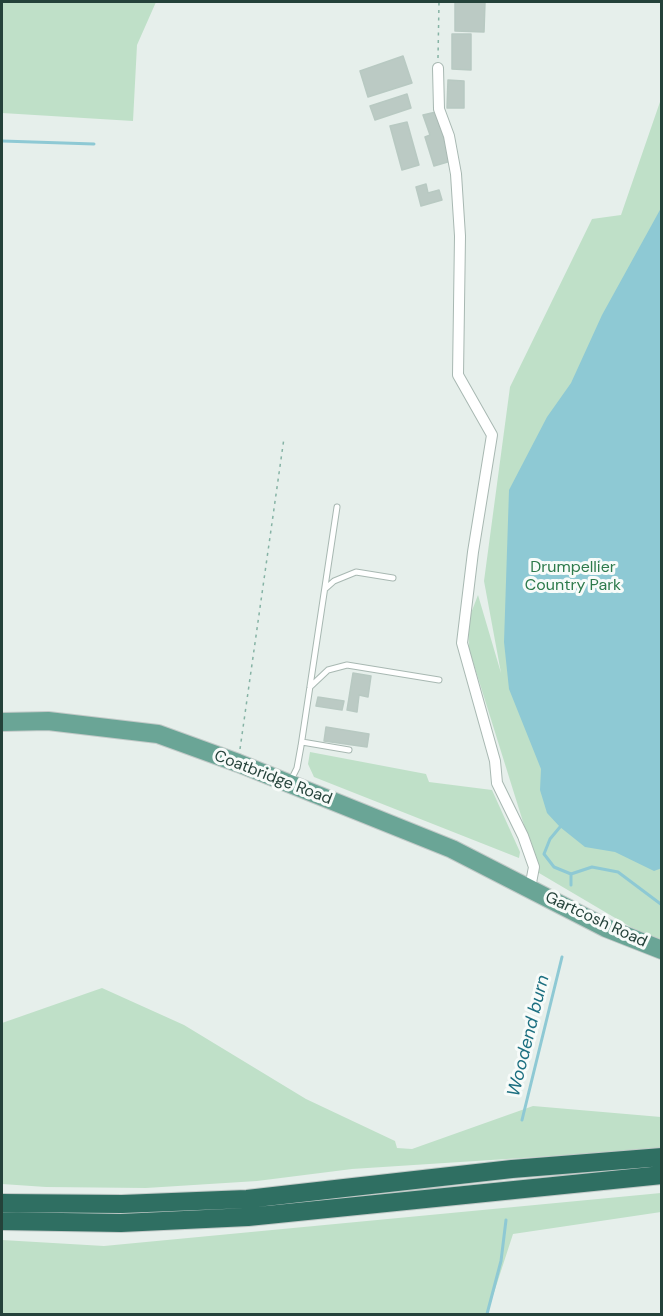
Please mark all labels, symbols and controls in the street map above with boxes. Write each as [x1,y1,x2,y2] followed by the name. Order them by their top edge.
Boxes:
[525,558,621,596] park label: Drumpellier Country Park
[211,747,335,809] street label: Coatbridge Road
[542,888,650,952] street label: Gartcosh Road
[503,973,555,1099] water label: Woodend burn

